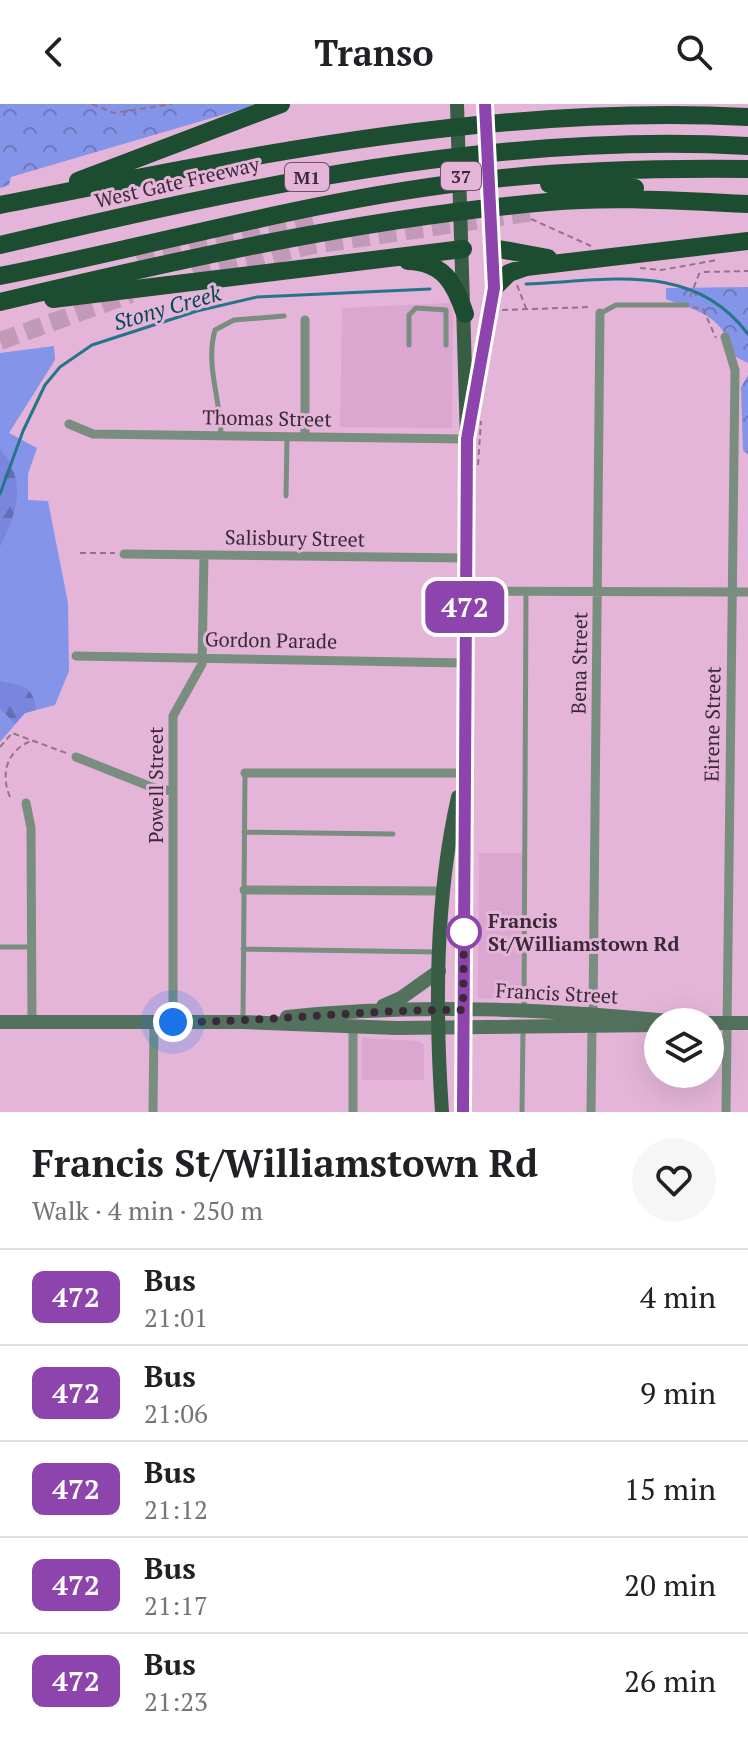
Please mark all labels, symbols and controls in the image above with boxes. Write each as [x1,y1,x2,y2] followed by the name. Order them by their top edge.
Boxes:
[314,29,434,76] text: Transo
[32,30,76,74] icon: back
[672,30,716,74] icon: search
[92,150,263,214] street label: West Gate Freeway
[441,162,481,190] road number: 37
[285,163,329,191] road number: M1
[110,278,225,336] water label: Stony Creek
[202,403,333,433] street label: Thomas Street
[225,523,366,553] street label: Salisbury Street
[419,581,511,633] line badge: 472
[441,588,489,625] text: 472
[565,611,593,715] street label: Bena Street
[205,625,337,655] street label: Gordon Parade
[697,665,727,782] street label: Eirene Street
[142,726,169,843] street label: Powell Street
[488,907,679,957] place label: Francis St/Williamstown Rd
[447,915,481,949] marker: Francis St/Williamstown Rd
[495,976,620,1010] street label: Francis Street
[153,1002,193,1042] your location
[644,1008,724,1088] map controls
[644,1008,724,1088] button: layers
[32,1138,538,1188] text: Francis St/Williamstown Rd
[632,1138,716,1222] button: heart
[32,1193,263,1227] text: Walk · 4 min · 250 m
[144,1260,196,1300] text: Bus
[640,1277,716,1317] text: 4 min
[52,1278,100,1315] text: 472
[144,1300,208,1334] text: 21:01
[144,1356,196,1396] text: Bus
[640,1373,716,1413] text: 9 min
[52,1374,100,1411] text: 472
[144,1396,208,1430] text: 21:06
[144,1452,196,1492] text: Bus
[624,1469,716,1509] text: 15 min
[52,1470,100,1507] text: 472
[144,1492,208,1526] text: 21:12
[144,1548,196,1588] text: Bus
[624,1565,716,1605] text: 20 min
[52,1566,100,1603] text: 472
[144,1588,208,1622] text: 21:17
[144,1644,196,1684] text: Bus
[624,1661,716,1701] text: 26 min
[52,1662,100,1699] text: 472
[144,1684,208,1718] text: 21:23

